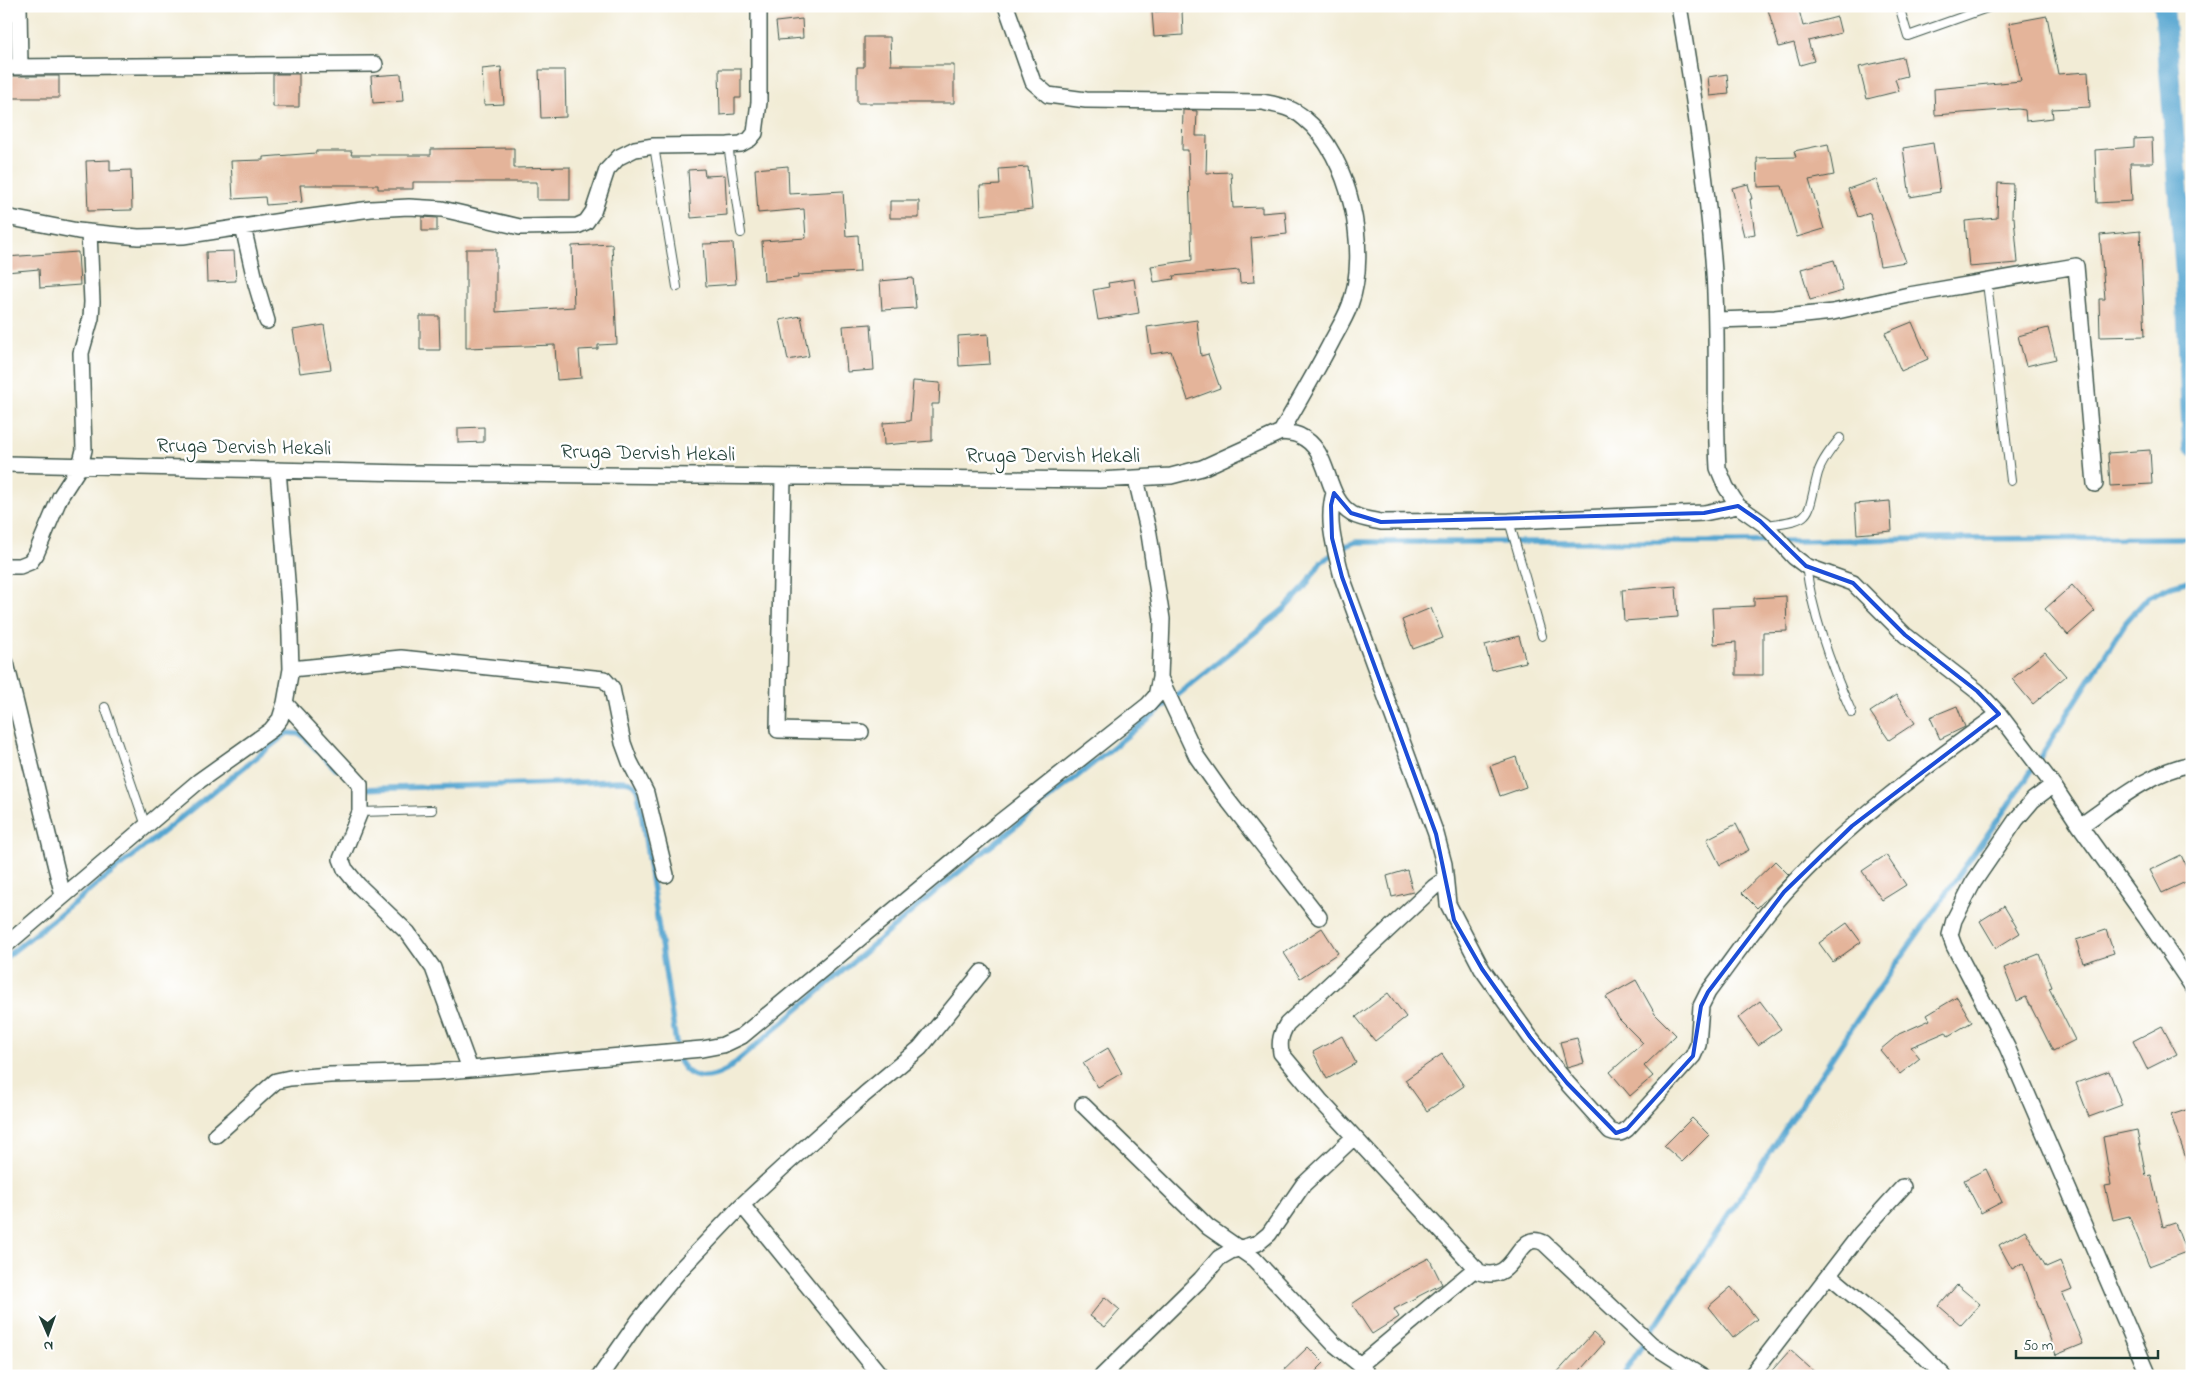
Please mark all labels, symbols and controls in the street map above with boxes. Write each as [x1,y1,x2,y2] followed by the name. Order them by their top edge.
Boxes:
[156,431,332,467] street label: Rruga Dervish Hekali
[560,437,736,473] street label: Rruga Dervish Hekali
[966,442,1140,474] street label: Rruga Dervish Hekali
[22,1310,72,1360] north arrow
[2016,1327,2158,1359] scale bar
[43,1335,53,1356] text: N
[2023,1335,2054,1357] text: 50 m

